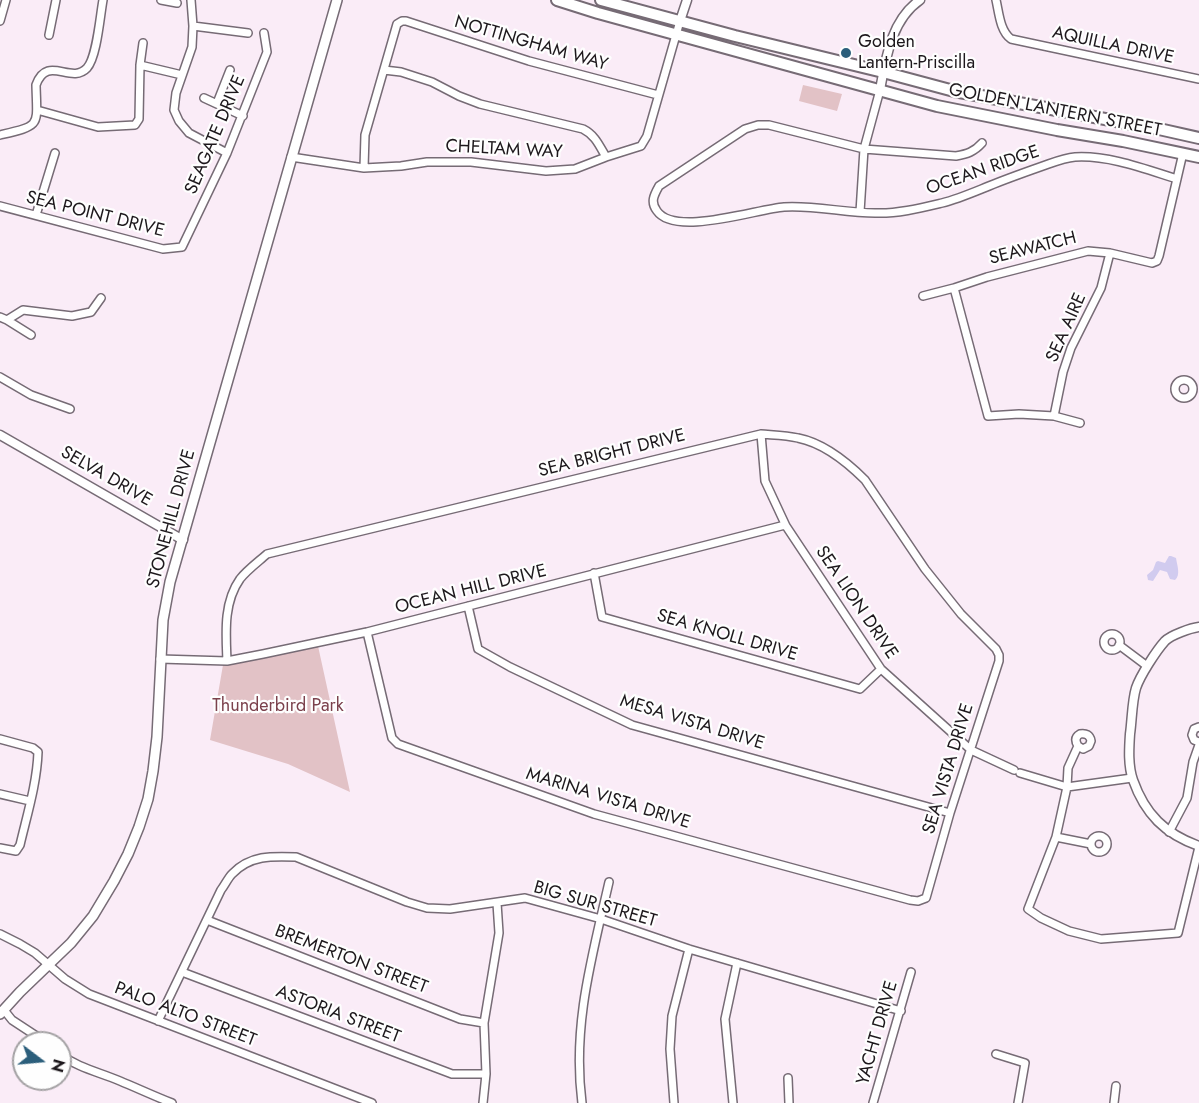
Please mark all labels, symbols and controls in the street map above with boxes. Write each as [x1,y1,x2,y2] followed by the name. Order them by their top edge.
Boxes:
[452,12,610,76] street label: NOTTINGHAM WAY
[1050,23,1176,69] street label: AQUILLA DRIVE
[858,32,975,74] place label: Golden Lantern-Priscilla
[839,46,853,60] marker: Golden Lantern-Priscilla
[181,72,251,198] street label: SEAGATE DRIVE
[947,80,1163,142] street label: GOLDEN LANTERN STREET
[445,136,563,164] street label: CHELTAM WAY
[924,142,1042,200] street label: OCEAN RIDGE
[24,187,166,243] street label: SEA POINT DRIVE
[987,228,1079,270] street label: SEAWATCH
[1042,290,1092,366] street label: SEA AIRE
[536,425,688,483] street label: SEA BRIGHT DRIVE
[56,442,156,512] street label: SELVA DRIVE
[143,447,201,591] street label: STONEHILL DRIVE
[810,542,902,664] street label: SEA LION DRIVE
[393,561,549,619] street label: OCEAN HILL DRIVE
[654,606,800,666] street label: SEA KNOLL DRIVE
[617,691,767,755] street label: MESA VISTA DRIVE
[212,696,344,718] park label: Thunderbird Park
[919,701,979,837] street label: SEA VISTA DRIVE
[523,764,693,834] street label: MARINA VISTA DRIVE
[531,877,659,933] street label: BIG SUR STREET
[271,921,431,999] street label: BREMERTON STREET
[111,978,259,1052] street label: PALO ALTO STREET
[853,979,903,1087] street label: YACHT DRIVE
[273,981,403,1049] street label: ASTORIA STREET
[12,1031,72,1091] north arrow
[45,1056,71,1075] text: N

